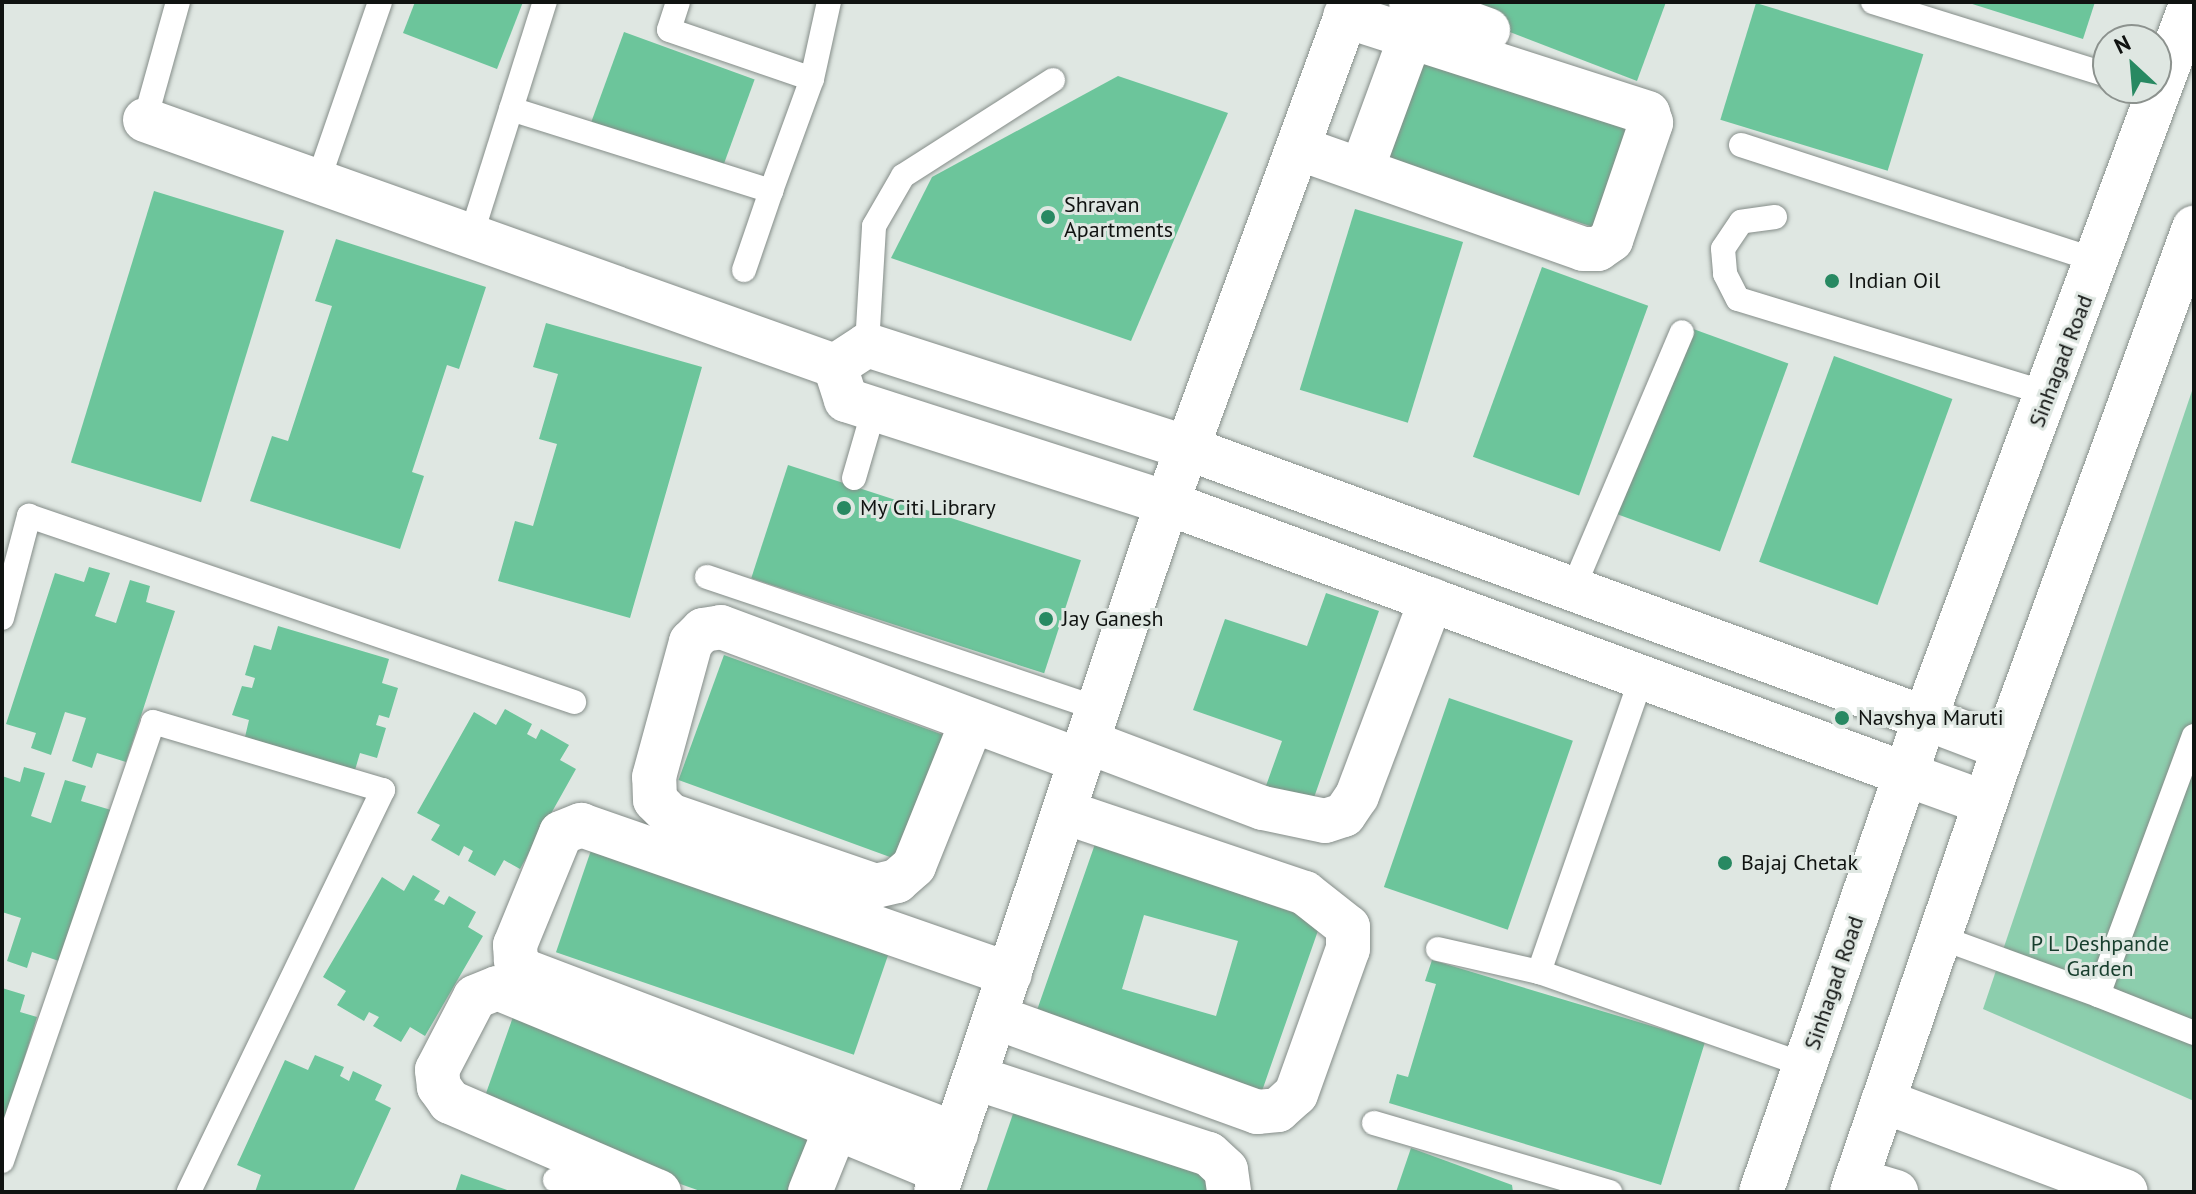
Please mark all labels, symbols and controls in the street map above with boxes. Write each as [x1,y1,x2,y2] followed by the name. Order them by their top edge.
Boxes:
[2092,24,2172,104] north arrow
[2110,28,2135,60] text: N
[1064,191,1173,242] place label: Shravan Apartments
[1039,208,1057,226] marker: Shravan Apartments
[1848,268,1940,294] place label: Indian Oil
[1823,272,1841,290] marker: Indian Oil
[2024,291,2098,431] street label: Sinhagad Road
[860,495,996,521] place label: My Citi Library
[835,499,853,517] marker: My Citi Library
[1062,606,1164,632] place label: Jay Ganesh
[1037,610,1055,628] marker: Jay Ganesh
[1858,705,2004,731] place label: Navshya Maruti
[1833,709,1851,727] marker: Navshya Maruti
[1741,850,1858,876] place label: Bajaj Chetak
[1716,854,1734,872] marker: Bajaj Chetak
[1799,913,1869,1053] street label: Sinhagad Road
[2030,930,2170,982] park label: P L Deshpande Garden

